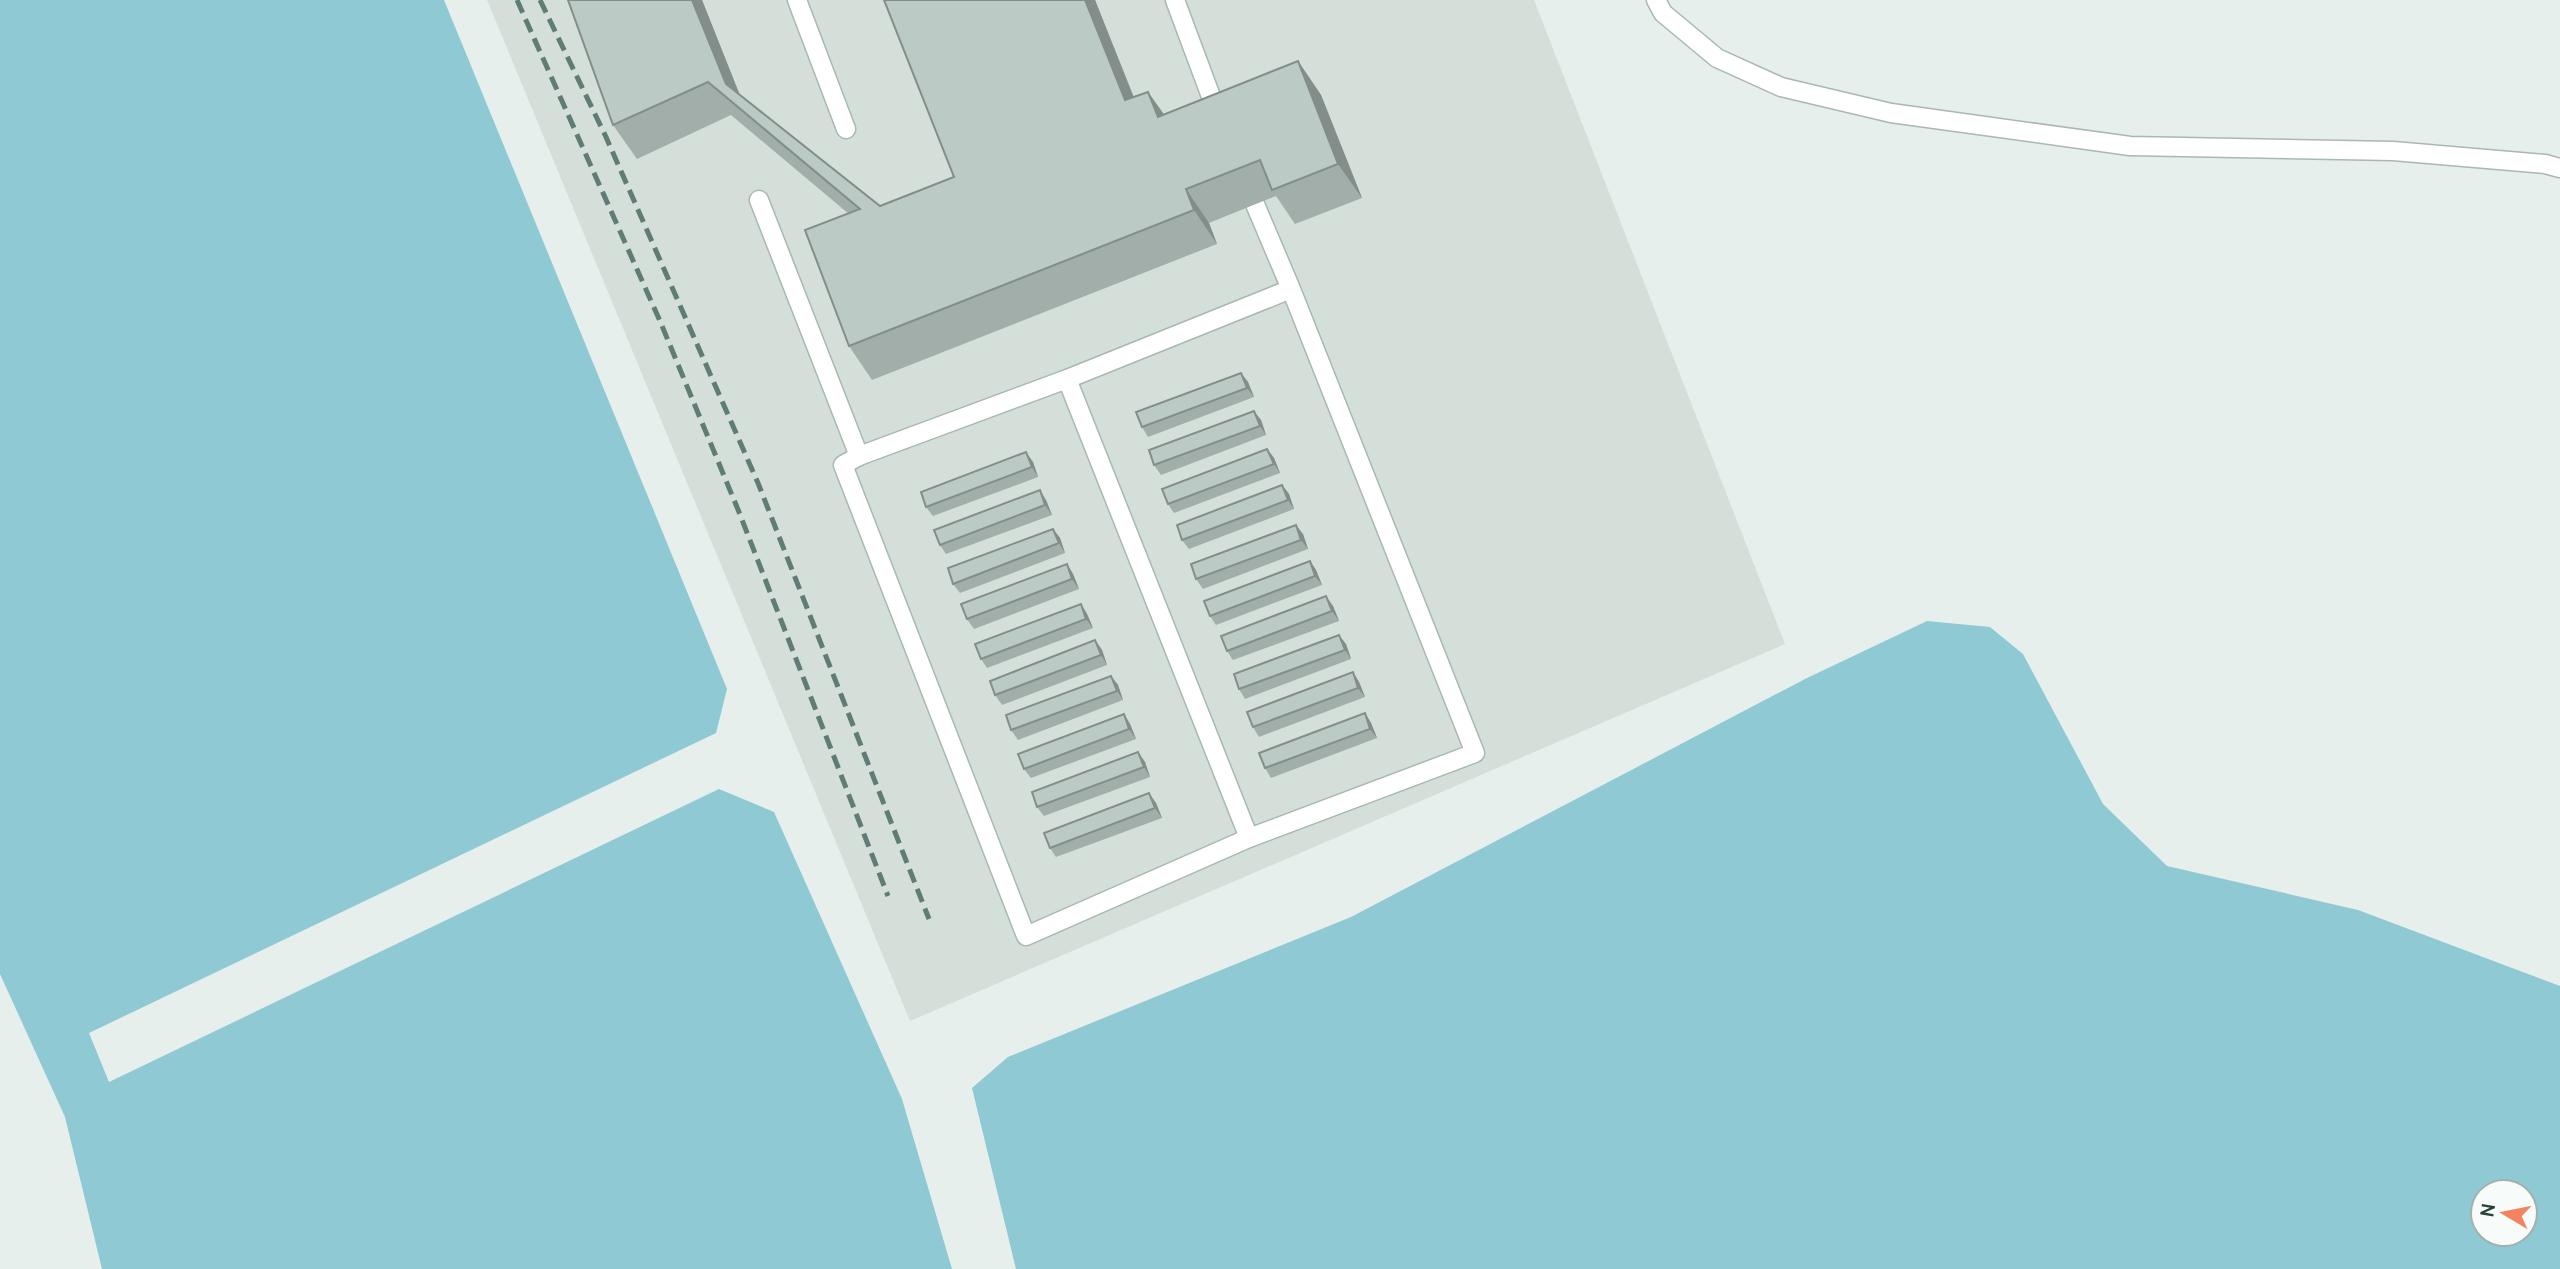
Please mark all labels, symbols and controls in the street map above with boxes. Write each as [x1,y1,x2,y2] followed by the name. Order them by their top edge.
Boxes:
[2469,1178,2539,1248] north arrow
[2475,1202,2500,1219] text: N

